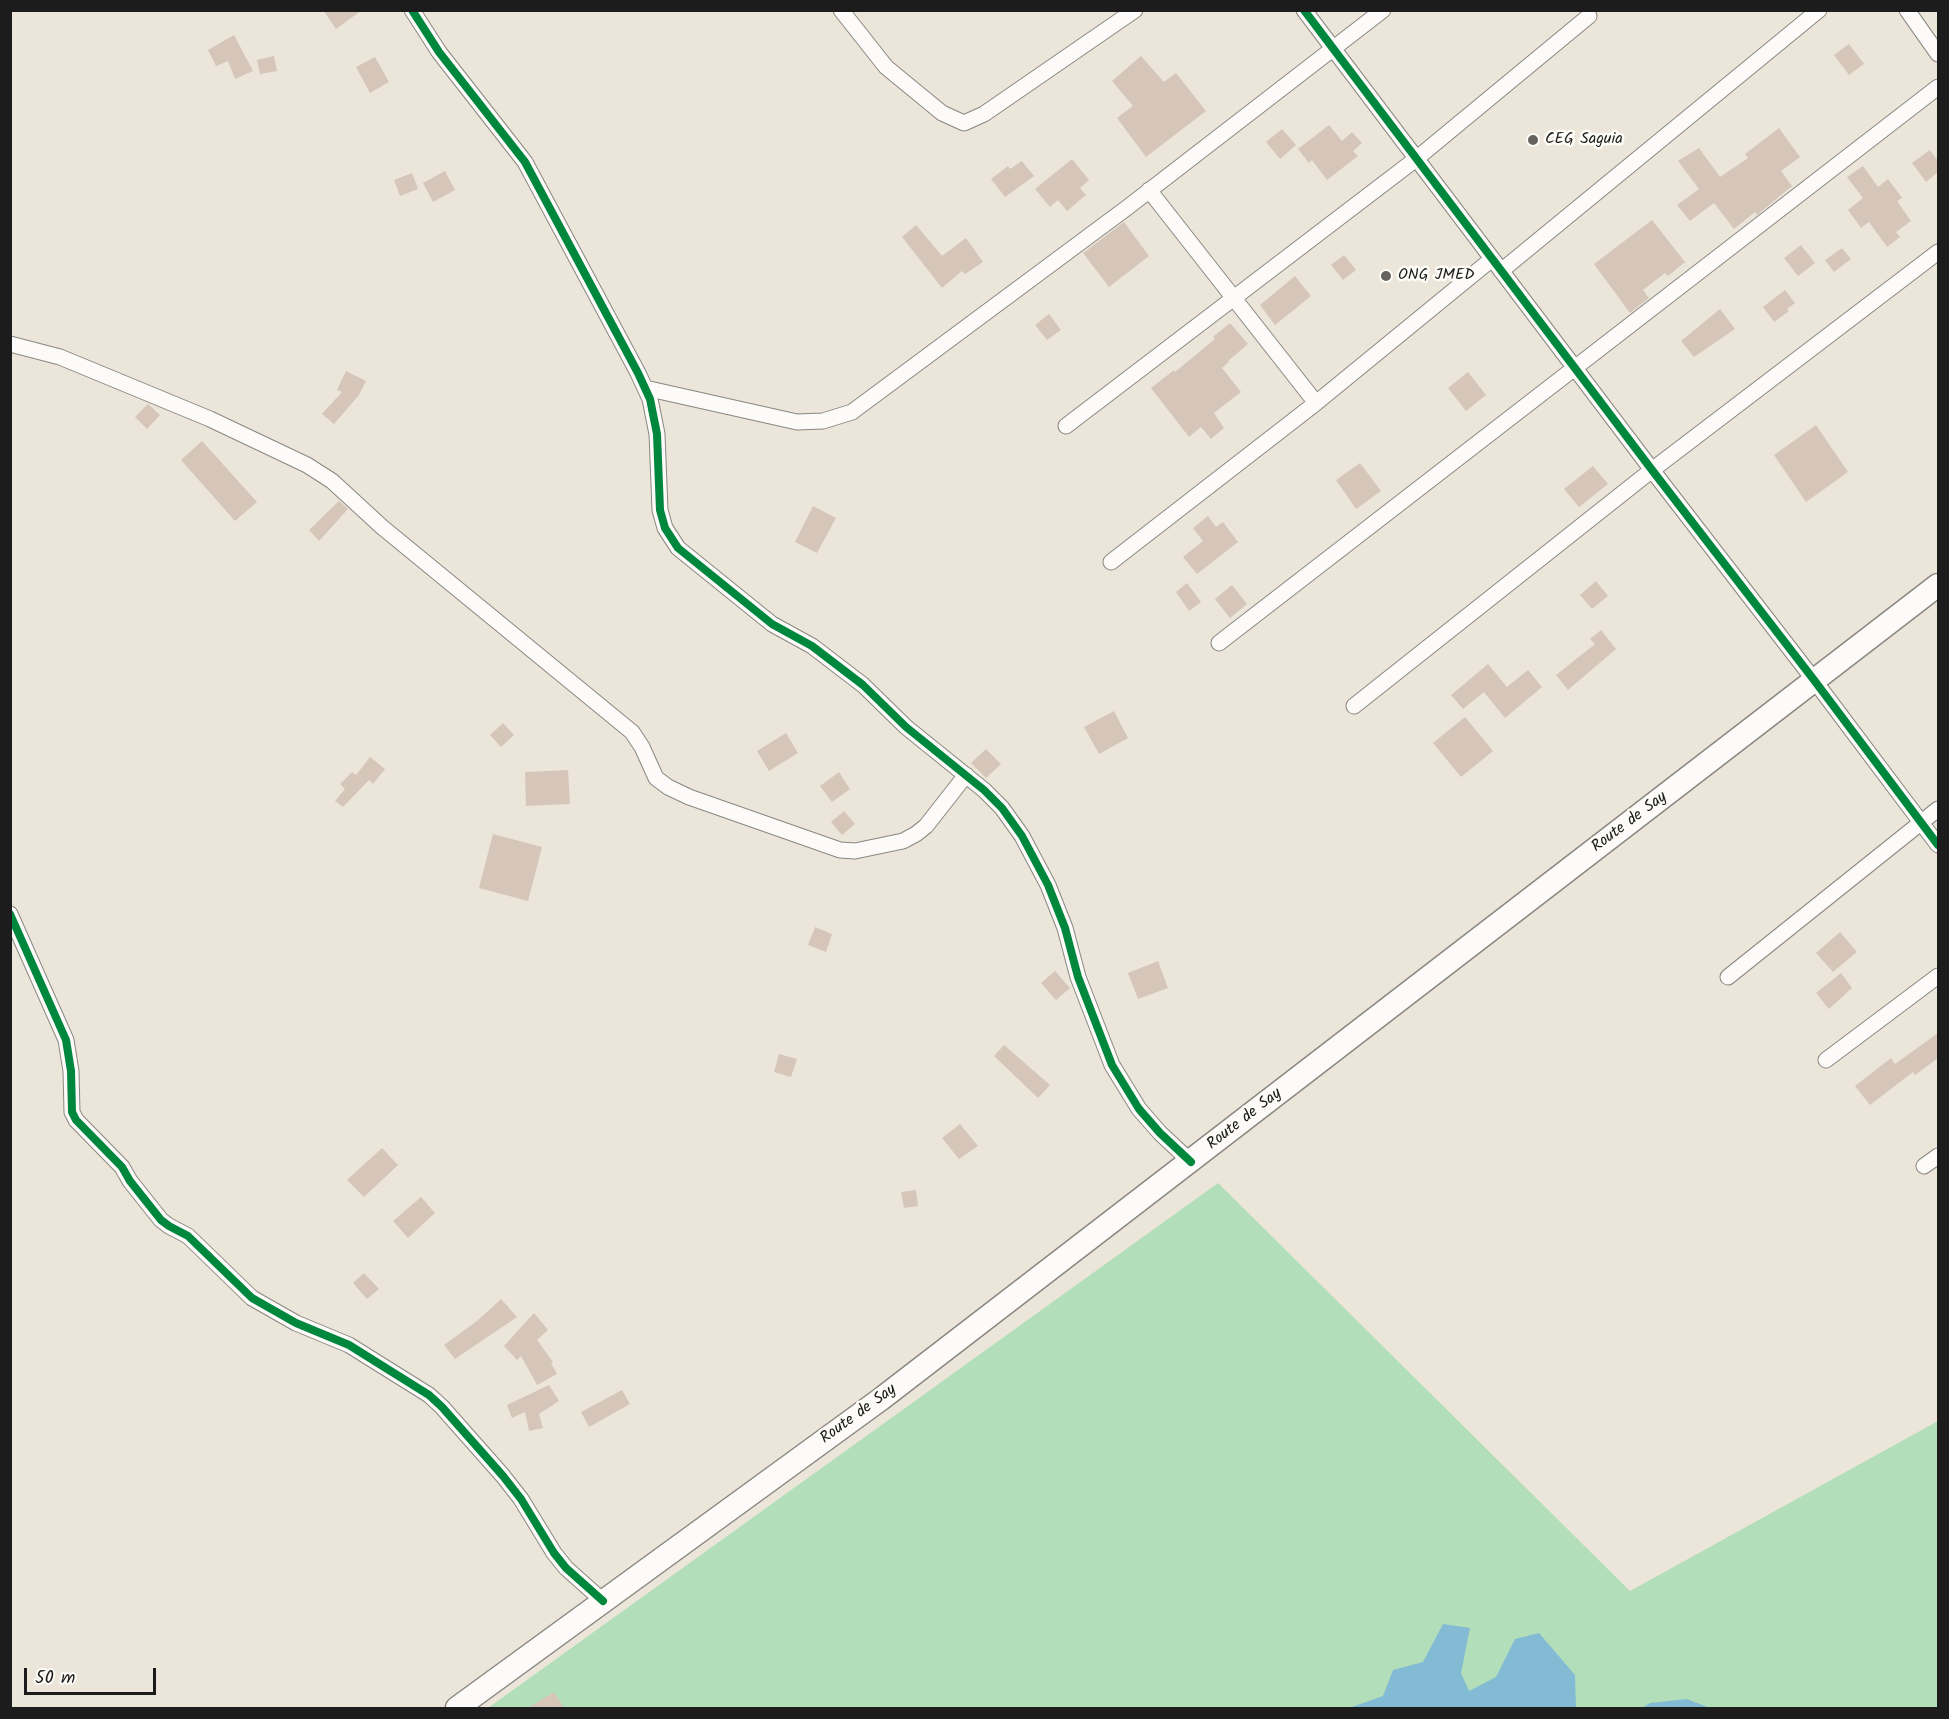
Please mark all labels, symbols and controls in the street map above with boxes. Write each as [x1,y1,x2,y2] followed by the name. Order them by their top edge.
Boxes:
[1545,130,1623,150] place label: CEG Saguia
[1526,133,1540,147] marker: CEG Saguia
[1398,266,1475,286] place label: ONG JMED
[1379,269,1393,283] marker: ONG JMED
[1589,788,1671,858] street label: Route de Say
[1204,1085,1286,1155] street label: Route de Say
[817,1381,901,1449] street label: Route de Say
[27,1656,159,1694] scale bar
[35,1664,75,1693] text: 50 m

